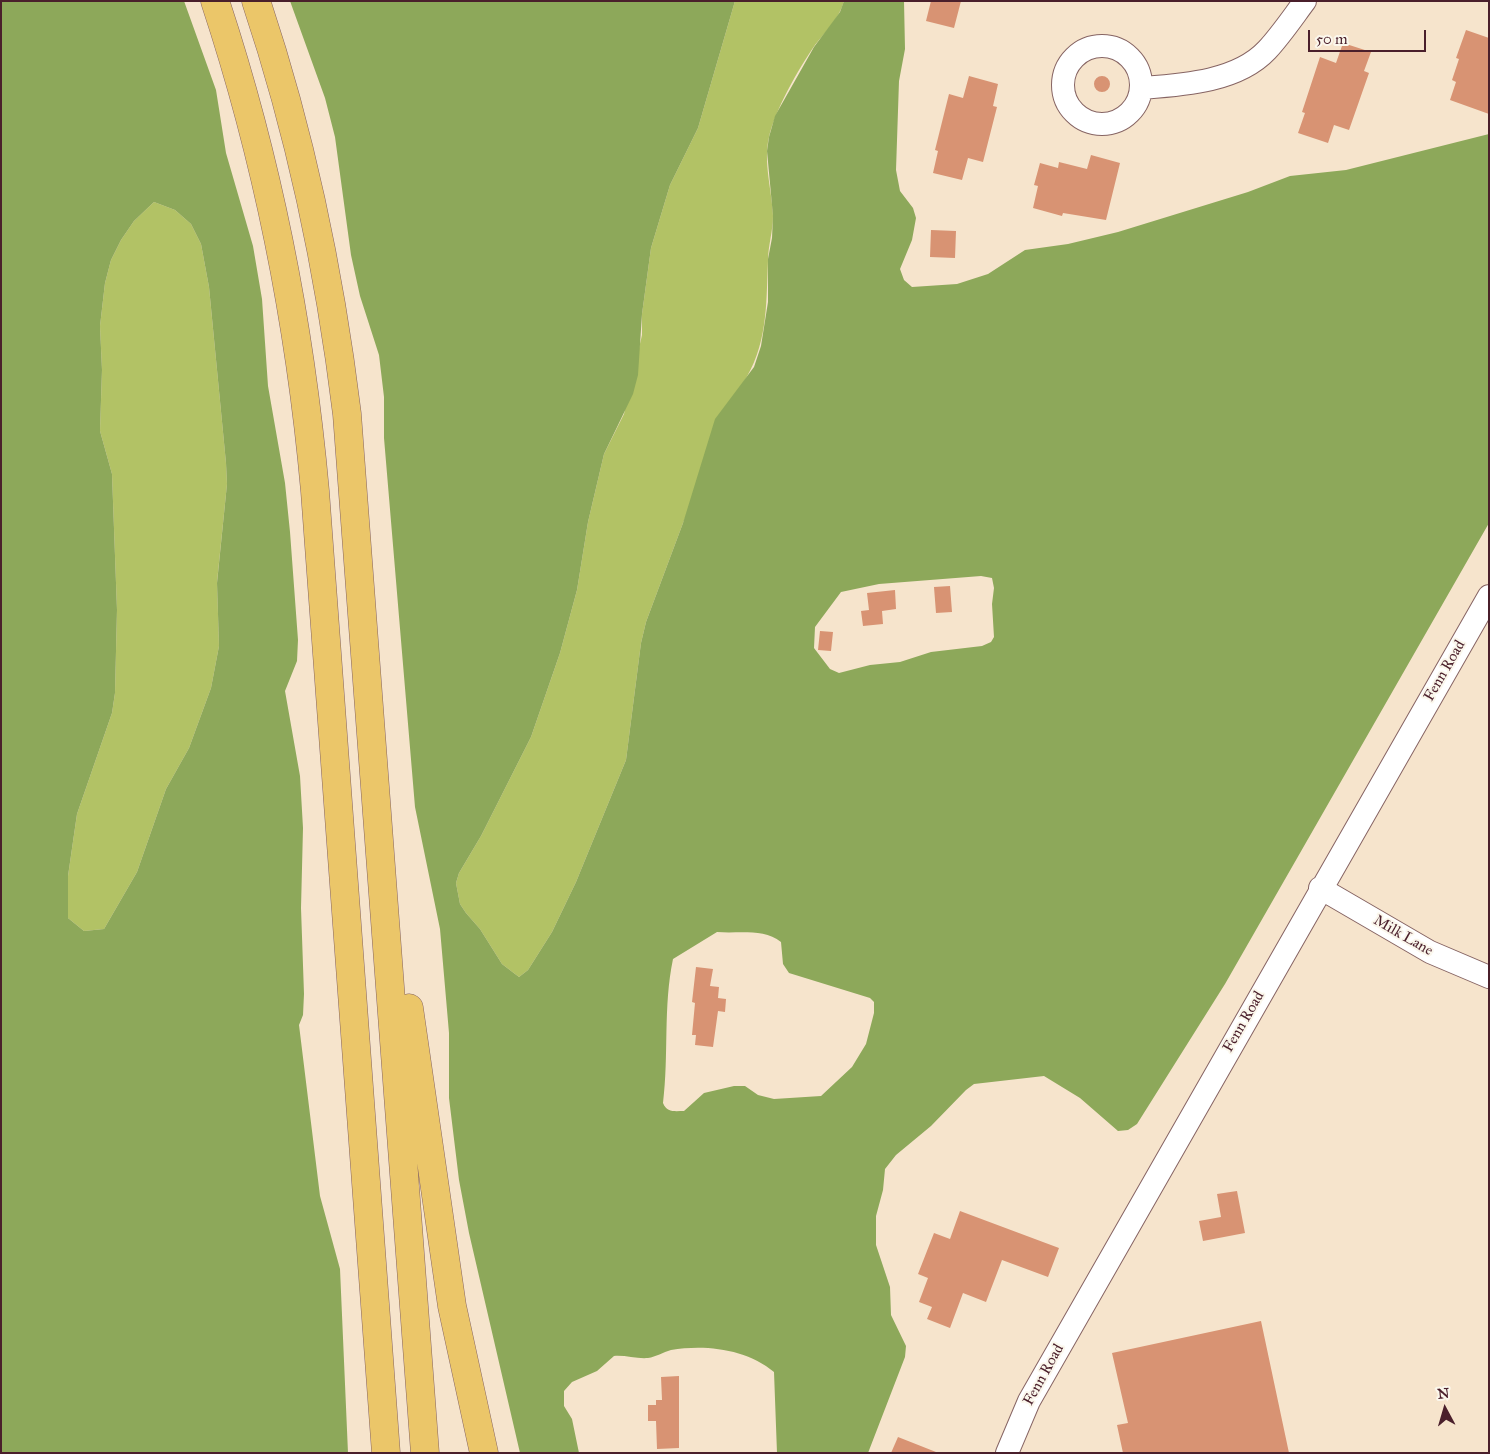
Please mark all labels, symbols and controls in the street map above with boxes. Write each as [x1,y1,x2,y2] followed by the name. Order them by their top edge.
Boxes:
[1310,20,1428,52] scale bar
[1316,30,1348,48] text: 50 m
[1420,637,1470,705] street label: Fenn Road
[1370,912,1436,960] street label: Milk Lane
[1219,988,1269,1056] street label: Fenn Road
[1020,1341,1068,1409] street label: Fenn Road
[1420,1384,1470,1434] north arrow
[1437,1385,1450,1403] text: N

